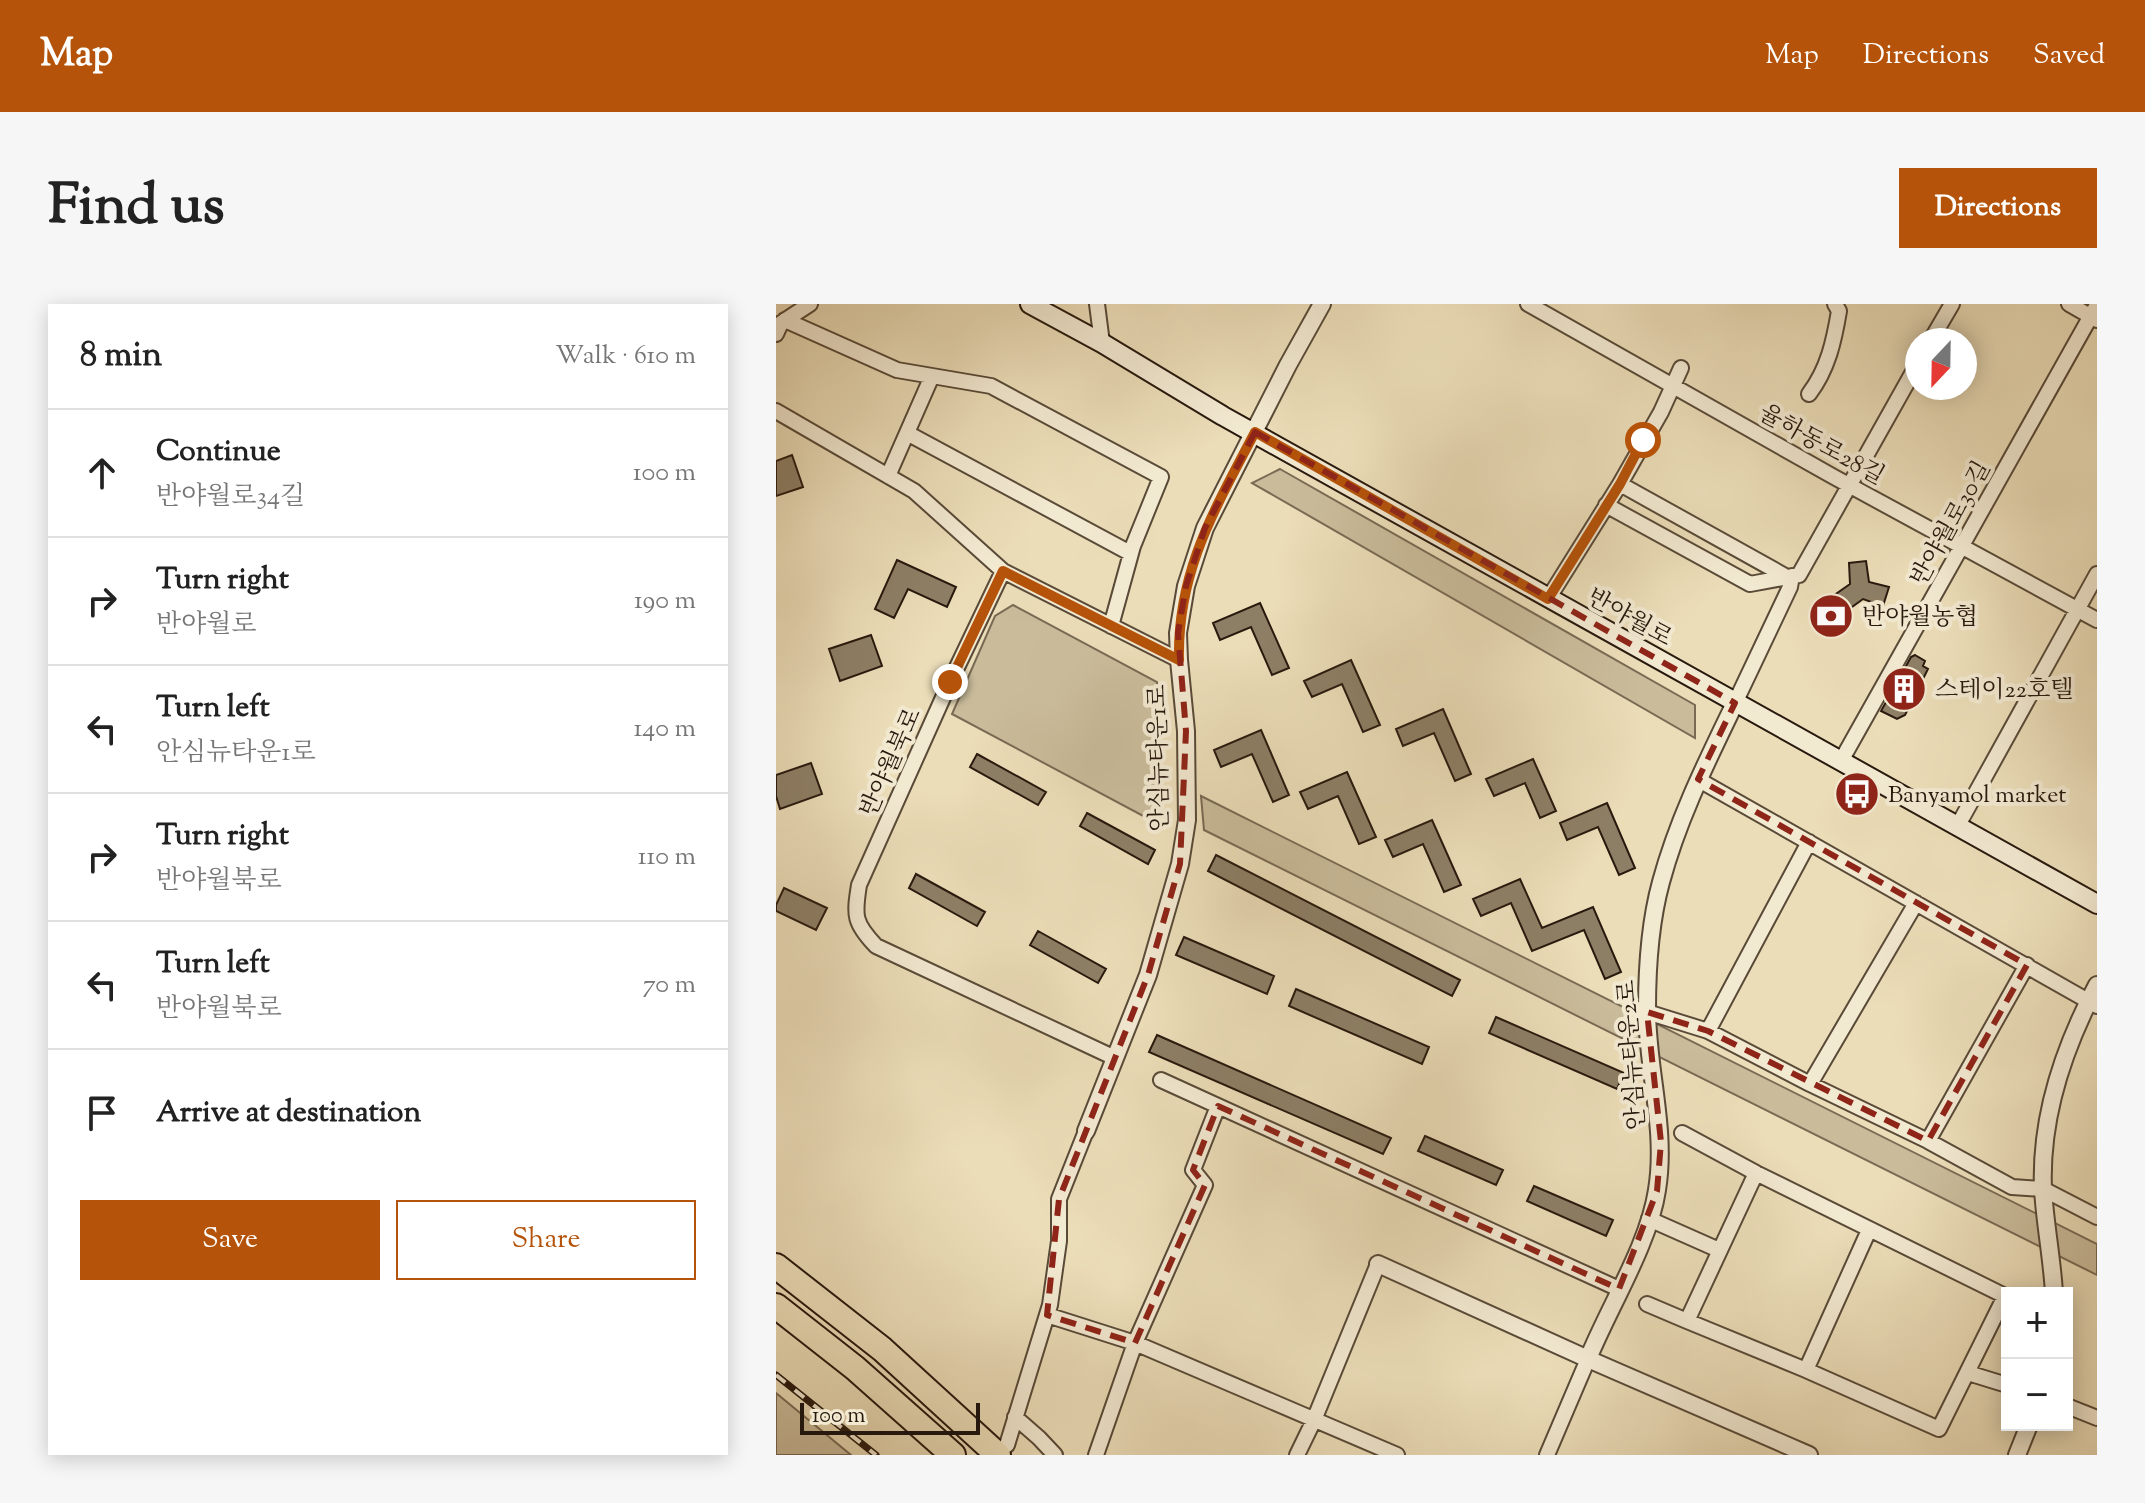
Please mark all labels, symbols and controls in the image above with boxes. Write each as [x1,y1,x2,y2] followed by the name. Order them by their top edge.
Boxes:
[40,29,113,83] text: Map
[1765,36,1819,76] text: Map
[1863,36,1989,76] text: Directions
[2033,36,2105,76] text: Saved
[48,168,224,249] text: Find us
[1899,168,2097,248] button: Directions
[1905,328,1977,400] north arrow
[80,332,162,381] text: 8 min
[555,338,696,375] text: Walk · 610 m
[1752,397,1890,494] street label: 율하동로28길
[1625,422,1661,458] route start
[156,431,281,474] text: Continue
[80,451,124,495] icon: ahead
[633,455,696,492] text: 100 m
[1903,455,2000,593] street label: 반야월로30길
[156,479,305,516] text: 반야월로34길
[156,559,289,602] text: Turn right
[80,579,124,623] icon: right
[1580,581,1678,656] street label: 반야월로
[634,583,696,620] text: 190 m
[1807,592,1855,640] bank icon: 반야월농협
[1862,601,1978,635] place label: 반야월농협
[156,607,256,644] text: 반야월로
[932,664,968,700] route end
[1880,665,1928,713] building icon: 스테이22호텔
[1935,674,2073,708] place label: 스테이22호텔
[1142,684,1178,832] street label: 안심뉴타운1로
[156,687,270,730] text: Turn left
[853,703,931,823] street label: 반야월북로
[80,707,124,751] icon: left
[633,711,696,748] text: 140 m
[156,735,316,772] text: 안심뉴타운1로
[1833,770,1881,818] bus stop icon: Banyamol market
[1888,779,2066,813] place label: Banyamol market
[156,815,289,858] text: Turn right
[80,835,124,879] icon: right
[638,839,696,876] text: 110 m
[156,863,282,900] text: 반야월북로
[156,943,270,986] text: Turn left
[80,963,124,1007] icon: left
[643,967,696,1004] text: 70 m
[1611,979,1655,1131] street label: 안심뉴타운2로
[156,991,282,1028] text: 반야월북로
[80,1091,124,1135] icon: arrive
[156,1092,421,1135] text: Arrive at destination
[80,1200,380,1280] button: Save
[396,1200,696,1280] button: Share
[2001,1287,2073,1431] map controls
[2001,1287,2073,1359] button: +
[2001,1359,2073,1431] button: −
[800,1399,980,1435] scale bar
[812,1401,865,1433] text: 100 m

